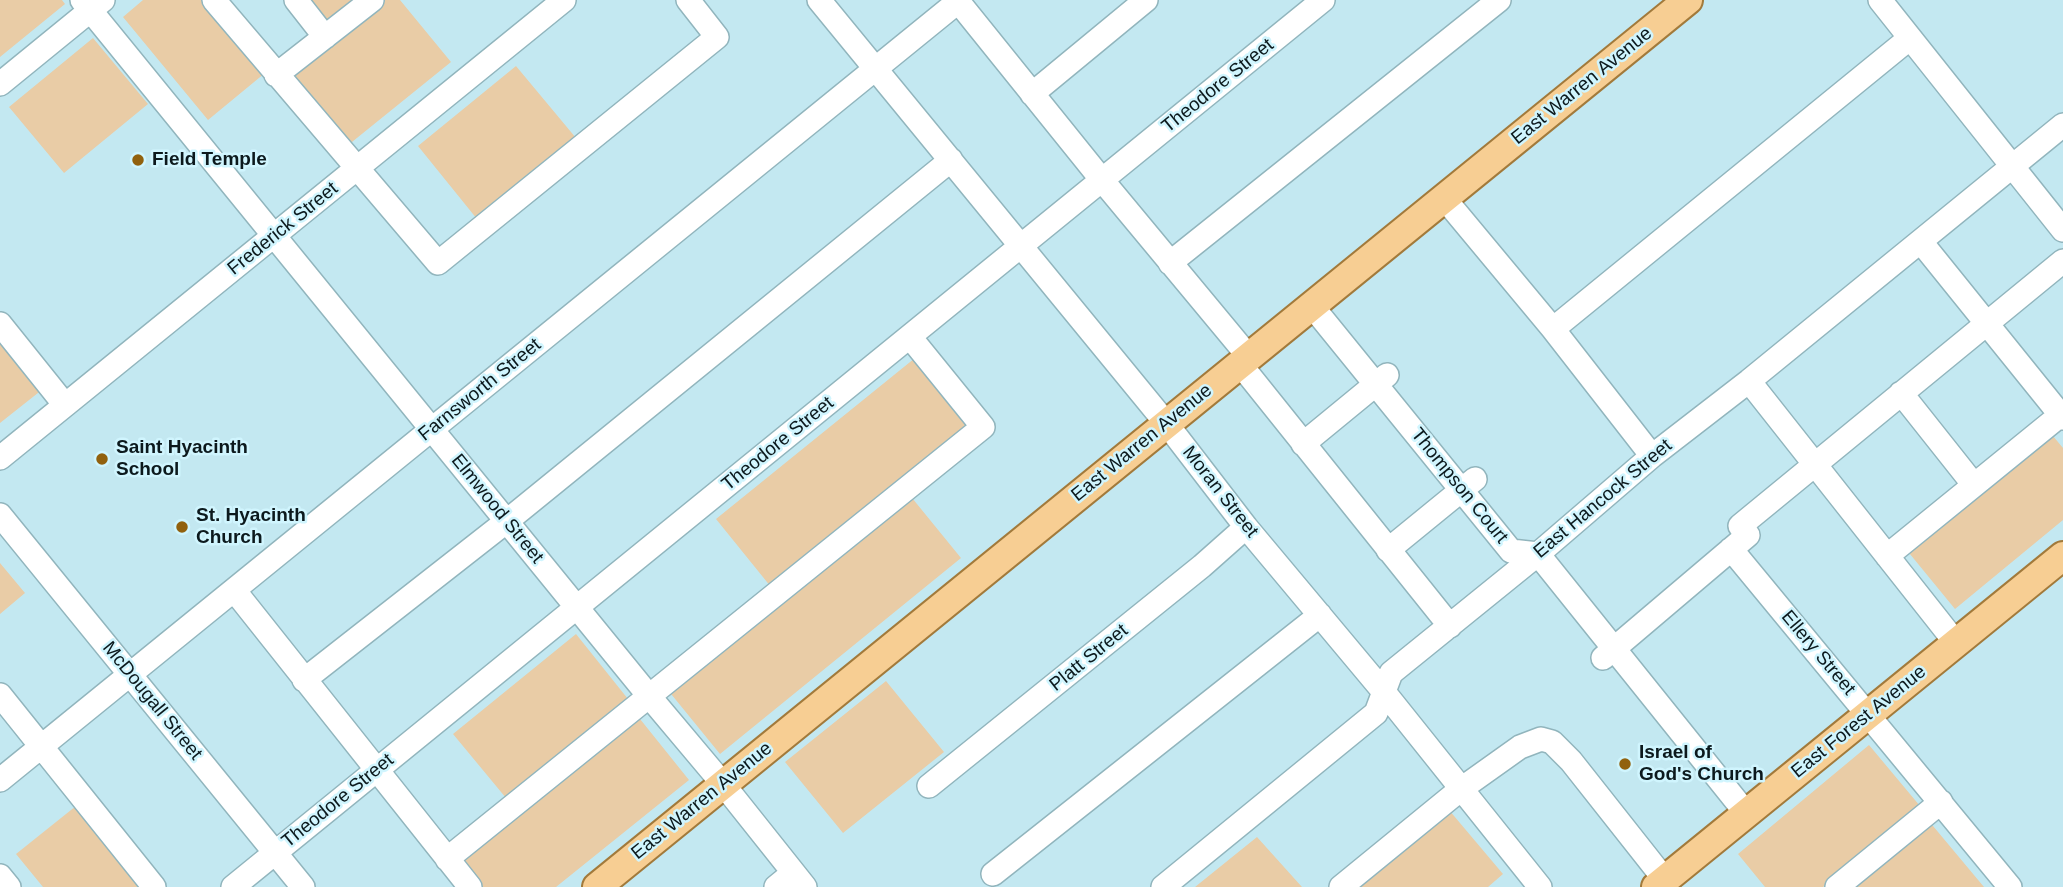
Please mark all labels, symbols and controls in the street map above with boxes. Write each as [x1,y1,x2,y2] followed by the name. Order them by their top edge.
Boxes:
[1507,22,1657,150] street label: East Warren Avenue
[1157,34,1279,138] street label: Theodore Street
[152,149,267,171] place label: Field Temple
[130,152,146,168] marker: Field Temple
[223,178,343,280] street label: Frederick Street
[414,334,546,446] street label: Farnsworth Street
[1067,379,1217,507] street label: East Warren Avenue
[717,392,839,496] street label: Theodore Street
[1406,424,1512,548] street label: Thompson Court
[1529,435,1677,563] street label: East Hancock Street
[116,437,248,481] place label: Saint Hyacinth School
[1177,442,1263,542] street label: Moran Street
[446,450,548,568] street label: Elmwood Street
[94,451,110,467] marker: Saint Hyacinth School
[196,505,306,549] place label: St. Hyacinth Church
[174,519,190,535] marker: St. Hyacinth Church
[1776,606,1860,700] street label: Ellery Street
[1045,620,1133,696] street label: Platt Street
[97,637,207,765] street label: McDougall Street
[1787,661,1931,783] street label: East Forest Avenue
[627,737,777,865] street label: East Warren Avenue
[1639,742,1764,786] place label: Israel of God's Church
[277,749,399,853] street label: Theodore Street
[1617,756,1633,772] marker: Israel of God's Church

